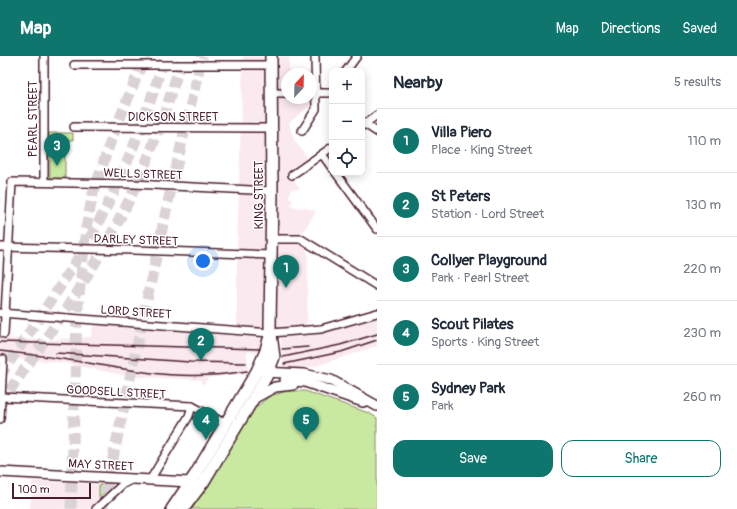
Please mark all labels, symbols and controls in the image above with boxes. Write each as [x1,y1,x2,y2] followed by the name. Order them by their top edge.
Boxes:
[20,16,51,40] text: Map
[556,20,579,37] text: Map
[601,20,660,37] text: Directions
[682,20,717,37] text: Saved
[281,68,317,104] north arrow
[329,68,365,176] map controls
[329,68,365,104] button: +
[393,72,442,93] text: Nearby
[674,74,721,90] text: 5 results
[26,80,41,157] street label: PEARL STREET
[329,104,365,140] button: −
[128,110,219,125] street label: DICKSON STREET
[431,123,491,142] text: Villa Piero
[44,133,70,166] pin: 3
[403,133,409,149] text: 1
[688,133,721,149] text: 110 m
[329,140,365,176] button: locate
[431,142,532,158] text: Place · King Street
[252,160,267,230] street label: KING STREET
[103,166,183,183] street label: WELLS STREET
[431,187,490,206] text: St Peters
[402,197,410,213] text: 2
[685,197,721,213] text: 130 m
[431,206,544,222] text: Station · Lord Street
[93,232,179,249] street label: DARLEY STREET
[193,251,213,271] your location
[431,251,547,270] text: Collyer Playground
[273,255,299,288] pin: 1
[402,261,410,277] text: 3
[683,261,721,277] text: 220 m
[431,270,529,286] text: Park · Pearl Street
[100,303,172,322] street label: LORD STREET
[431,315,513,334] text: Scout Pilates
[402,325,410,341] text: 4
[684,325,721,341] text: 230 m
[188,328,214,361] pin: 2
[431,334,539,350] text: Sports · King Street
[431,379,505,398] text: Sydney Park
[66,382,167,403] street label: GOODSELL STREET
[402,389,410,405] text: 5
[683,389,721,405] text: 260 m
[431,398,454,414] text: Park
[193,407,219,440] pin: 4
[293,407,319,440] pin: 5
[393,440,553,477] button: Save
[561,440,721,477] button: Share
[68,456,135,475] street label: MAY STREET
[12,481,91,500] scale bar
[18,483,49,496] text: 100 m

